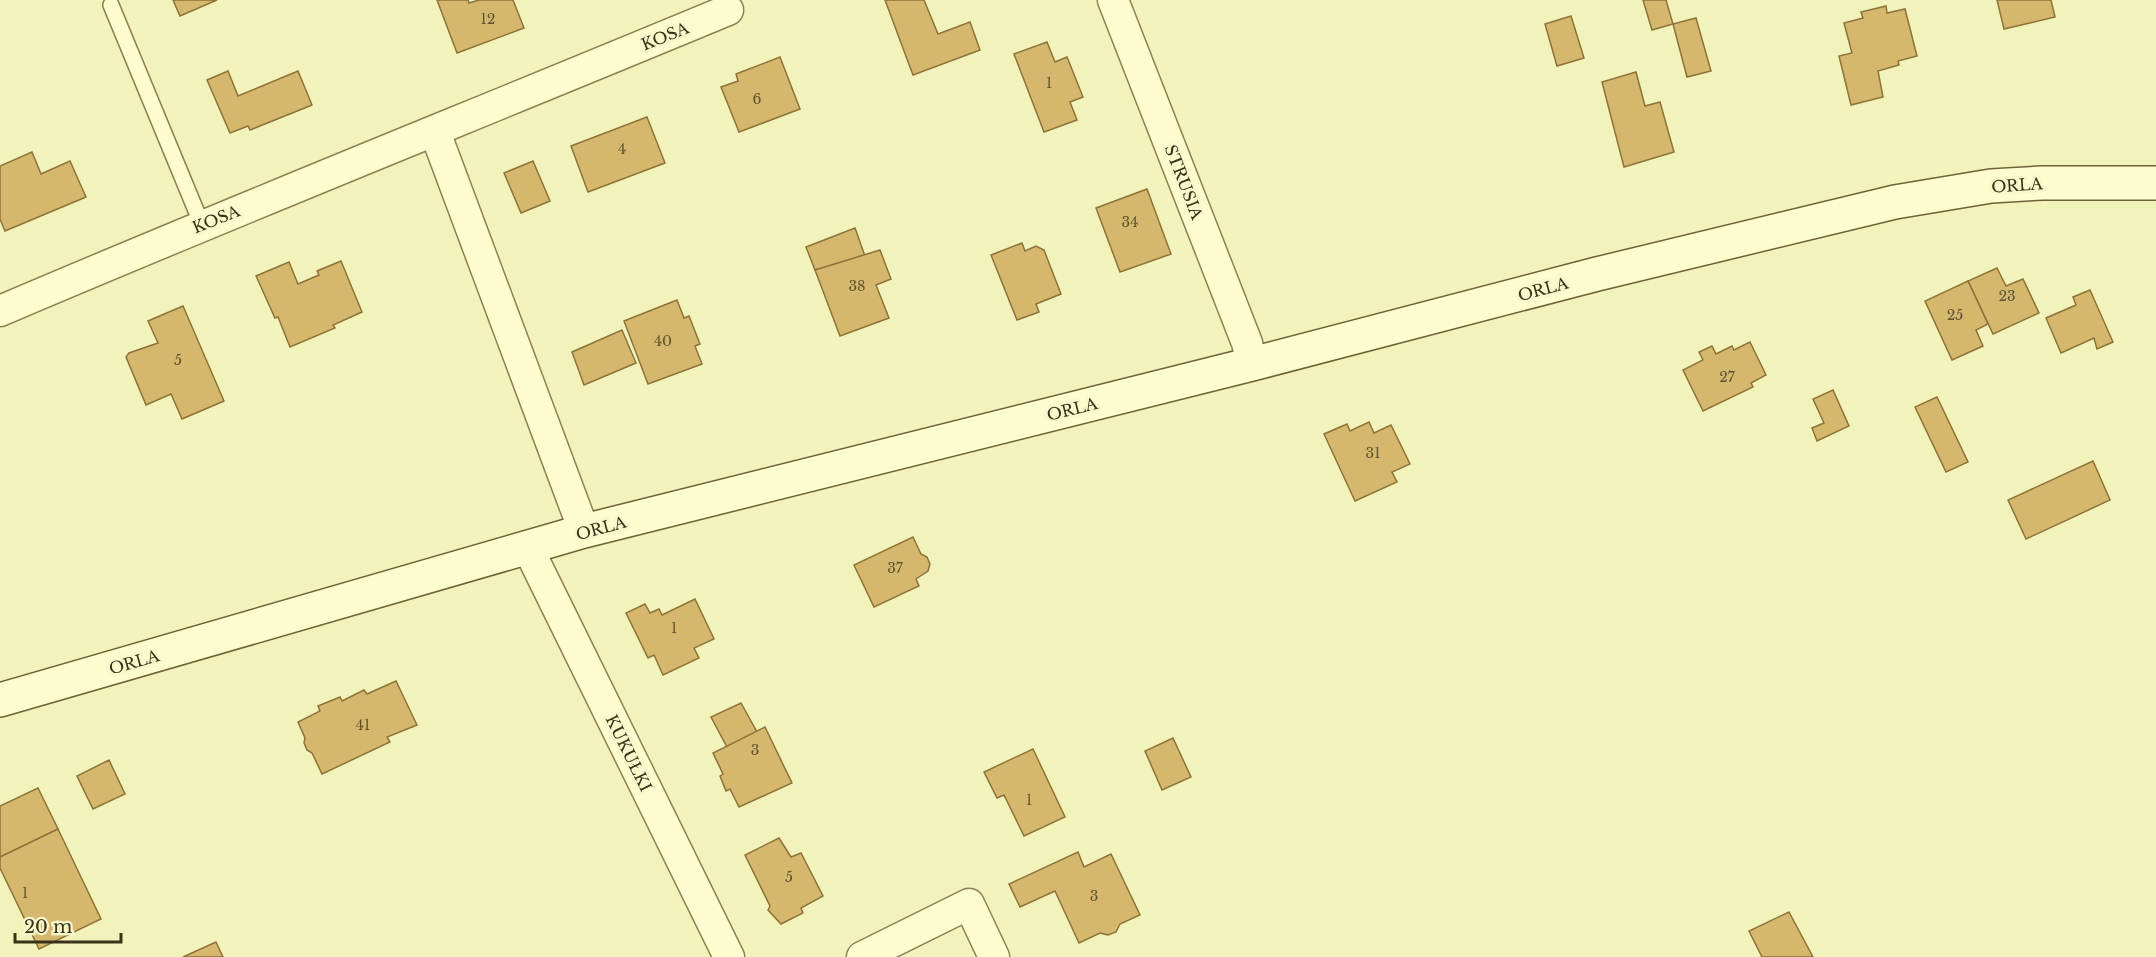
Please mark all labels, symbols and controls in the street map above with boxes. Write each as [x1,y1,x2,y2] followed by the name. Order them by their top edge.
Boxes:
[481,10,495,28] house number: 12
[638,17,692,55] street label: KOSA
[1046,74,1052,92] house number: 1
[752,90,762,108] house number: 6
[618,140,626,158] house number: 4
[1161,142,1208,223] street label: STRUSIA
[1991,173,2044,197] street label: ORLA
[189,200,243,238] street label: KOSA
[1122,213,1138,231] house number: 34
[1516,273,1571,305] street label: ORLA
[848,277,866,295] house number: 38
[1998,287,2016,305] house number: 23
[1947,306,1963,324] house number: 25
[654,332,672,350] house number: 40
[174,351,182,369] house number: 5
[1719,368,1736,386] house number: 27
[1045,393,1100,425] street label: ORLA
[1366,444,1380,462] house number: 31
[574,512,629,544] street label: ORLA
[887,559,904,577] house number: 37
[671,619,677,637] house number: 1
[106,645,162,679] street label: ORLA
[602,711,656,795] street label: KUKUŁKI
[356,716,370,734] house number: 41
[751,741,759,759] house number: 3
[1026,791,1032,809] house number: 1
[785,868,793,886] house number: 5
[22,884,28,902] house number: 1
[1090,887,1098,905] house number: 3
[15,906,122,944] scale bar
[24,916,72,938] text: 20 m

